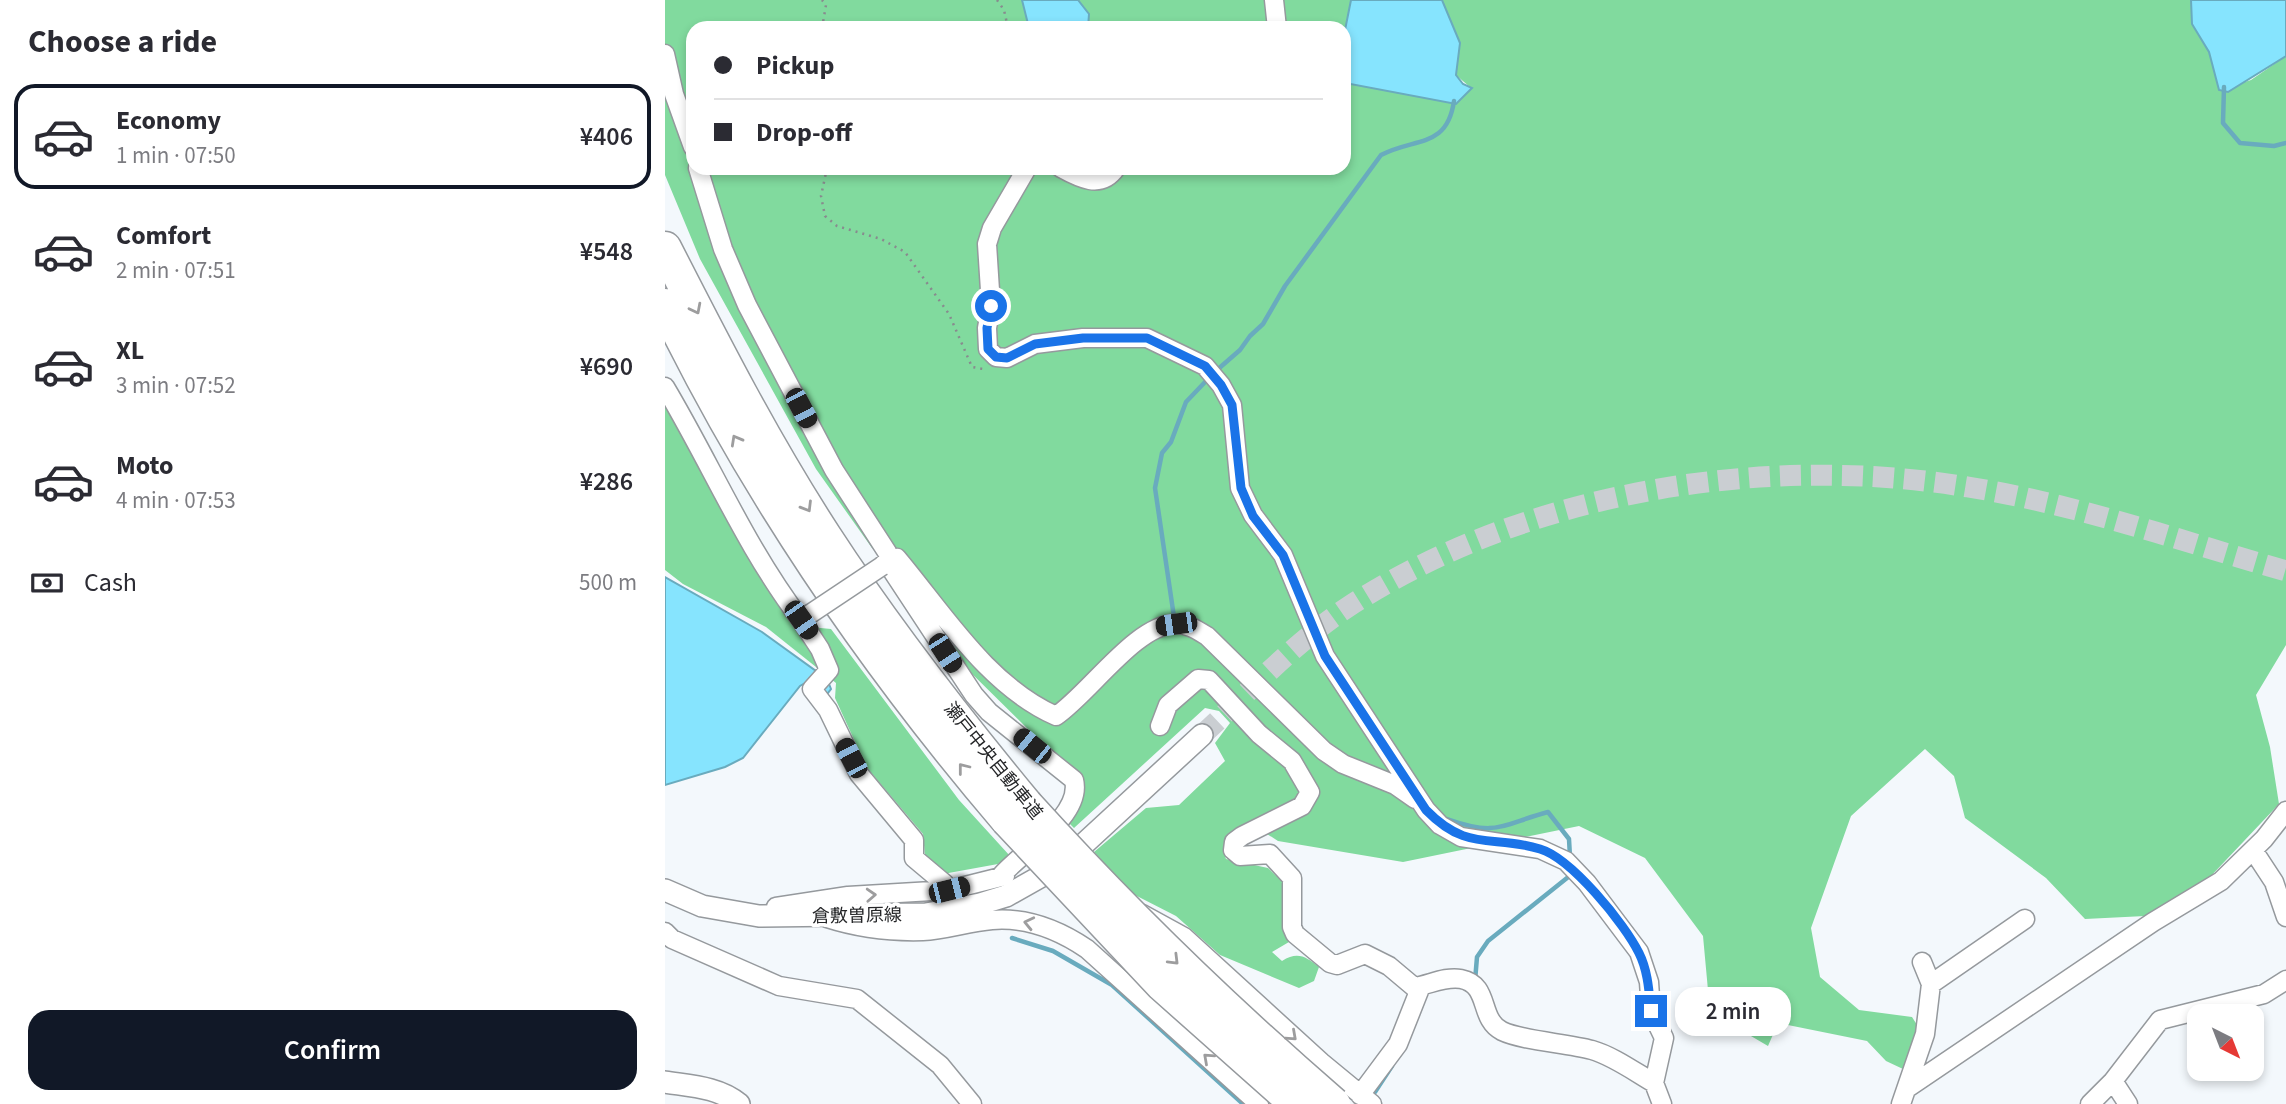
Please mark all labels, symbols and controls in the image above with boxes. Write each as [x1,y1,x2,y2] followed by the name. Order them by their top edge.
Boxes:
[28,19,217,65] text: Choose a ride
[756,47,834,84] text: Pickup
[116,102,221,139] text: Economy
[32,105,95,168] icon: car
[756,114,852,151] text: Drop-off
[580,118,633,155] text: ¥406
[116,139,236,172] text: 1 min · 07:50
[116,217,211,254] text: Comfort
[32,220,95,283] icon: car
[580,233,633,270] text: ¥548
[116,254,236,287] text: 2 min · 07:51
[975,290,1007,322] route start
[687,302,701,314] one-way arrow
[116,332,144,369] text: XL
[32,335,95,398] icon: car
[580,348,633,385] text: ¥690
[116,369,236,402] text: 3 min · 07:52
[782,385,821,431] car
[731,435,744,448] one-way arrow
[116,447,173,484] text: Moto
[32,450,95,513] icon: car
[580,463,633,500] text: ¥286
[116,484,236,517] text: 4 min · 07:53
[799,500,812,513] one-way arrow
[28,564,66,602] icon: cash
[84,564,137,601] text: Cash
[579,566,637,599] text: 500 m
[781,597,822,643] car
[1154,611,1199,637] car
[925,630,966,676] car
[938,697,1048,825] street label: 瀬戸中央自動車道
[1010,725,1055,767] car
[832,735,871,781] car
[959,763,972,775] one-way arrow
[927,875,972,905] car
[866,887,877,902] one-way arrow
[812,903,902,929] street label: 倉敷曽原線
[1023,916,1035,931] one-way arrow
[1166,952,1179,965] one-way arrow
[1675,986,1791,1036] callout: 2 min
[1635,995,1667,1027] route end
[1706,995,1760,1028] text: 2 min
[2187,1004,2265,1082] north arrow
[2187,1004,2264,1081] map controls
[28,1010,637,1090] button: Confirm
[1284,1028,1297,1040] one-way arrow
[1203,1054,1216,1067] one-way arrow

